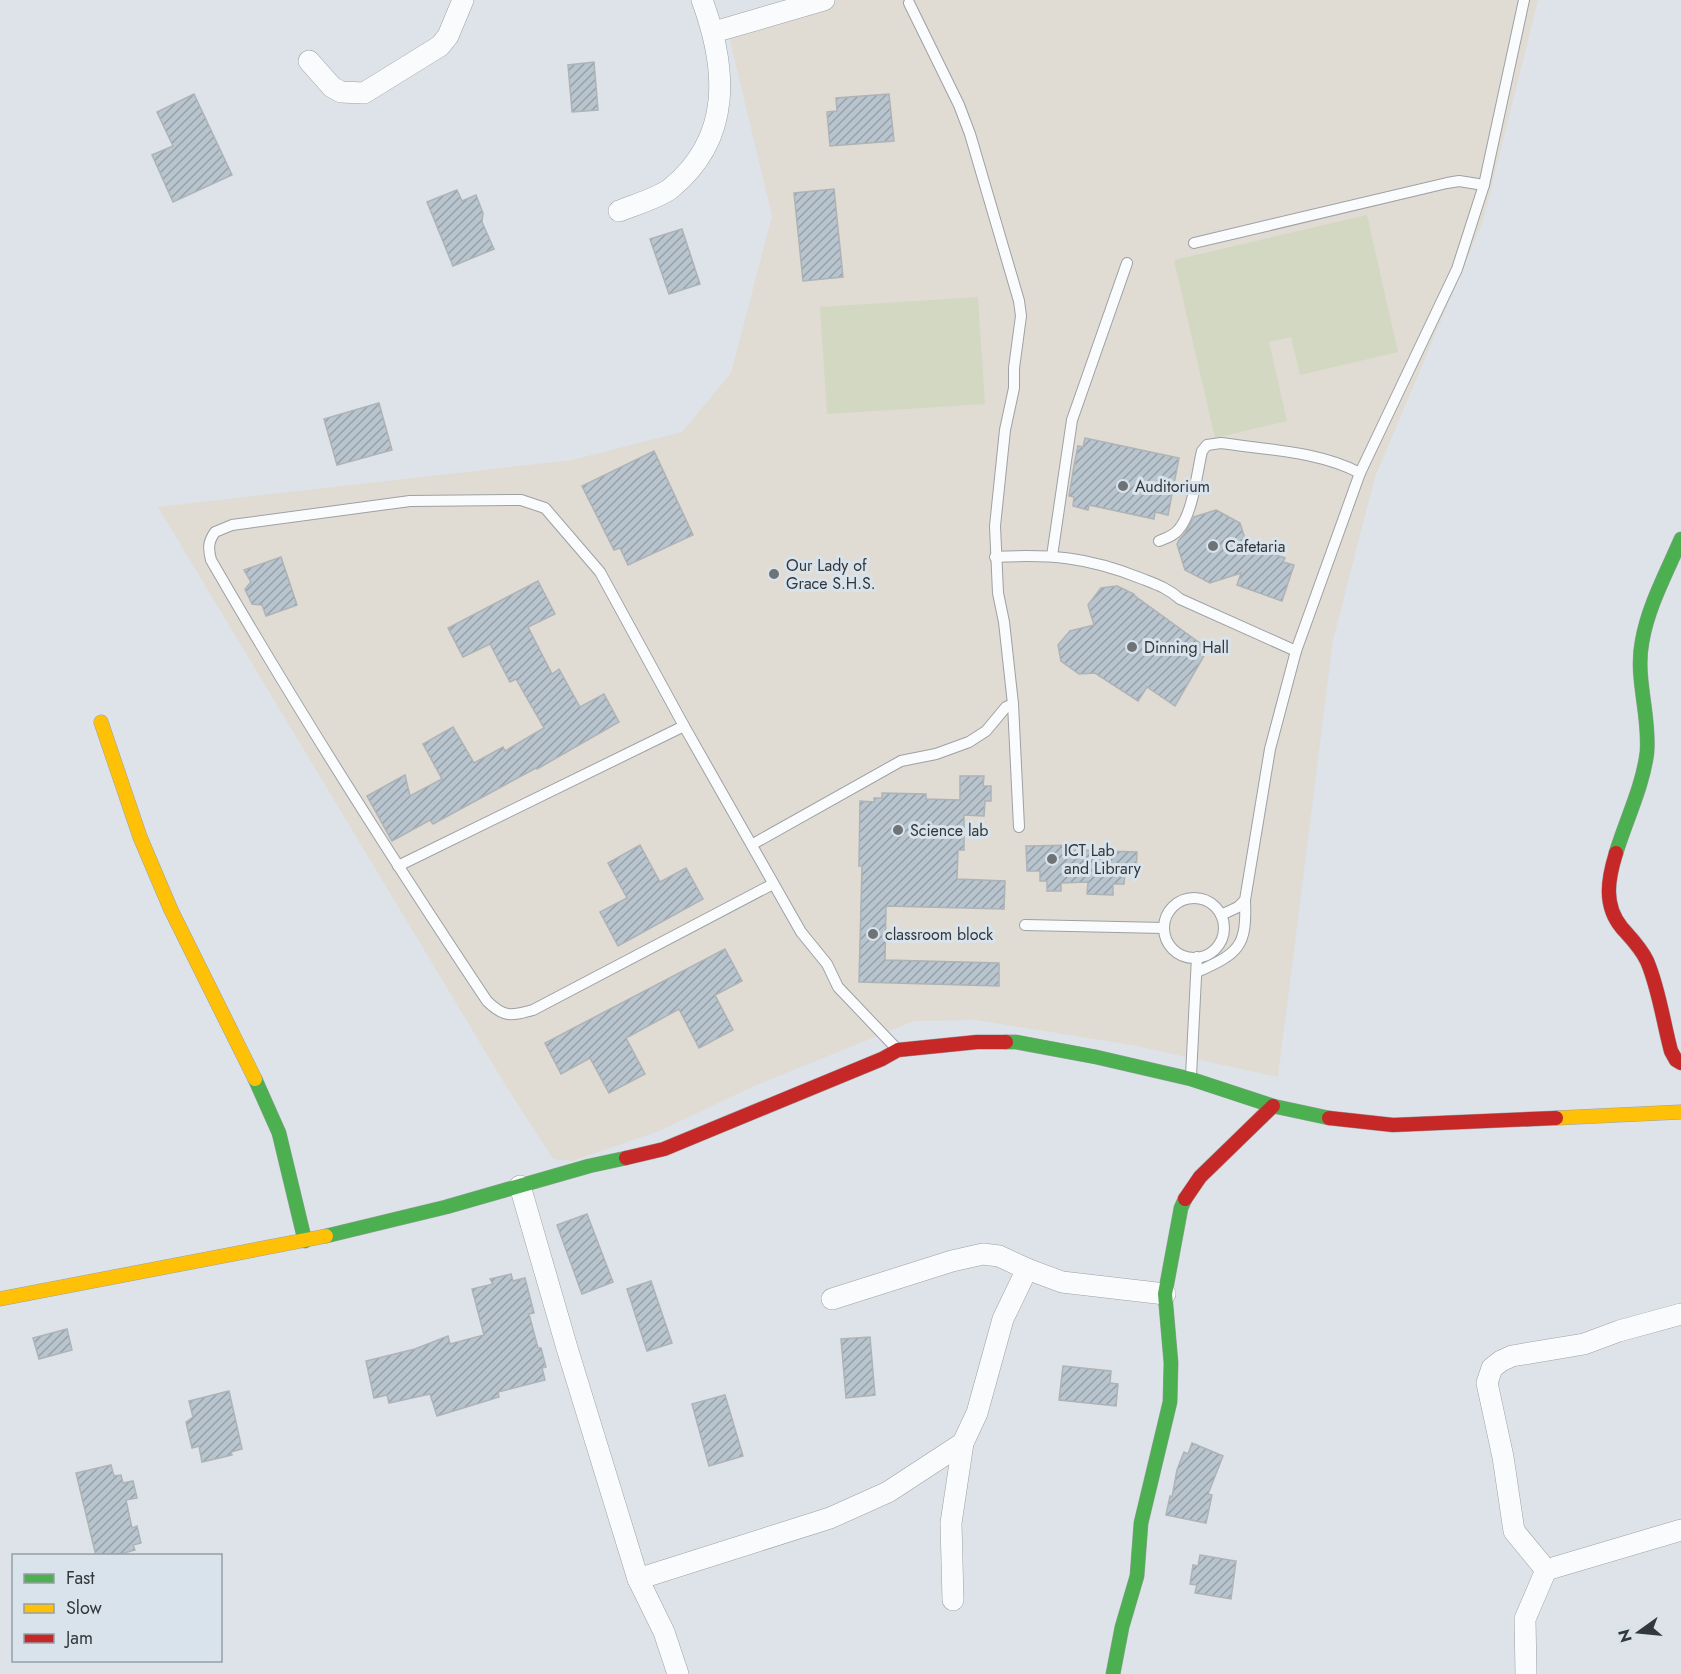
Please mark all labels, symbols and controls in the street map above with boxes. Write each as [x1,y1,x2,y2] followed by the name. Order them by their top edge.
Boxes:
[1135,475,1210,498] place label: Auditorium
[1116,479,1130,493] marker: Auditorium
[1225,535,1285,558] place label: Cafetaria
[1206,539,1220,553] marker: Cafetaria
[786,554,876,595] place label: Our Lady of Grace S.H.S.
[767,567,781,581] marker: Our Lady of Grace S.H.S.
[1144,636,1229,659] place label: Dinning Hall
[1125,640,1139,654] marker: Dinning Hall
[910,819,988,842] place label: Science lab
[891,823,905,837] marker: Science lab
[1064,839,1142,880] place label: ICT Lab and Library
[1045,852,1059,866] marker: ICT Lab and Library
[885,923,994,946] place label: classroom block
[866,927,880,941] marker: classroom block
[12,1554,222,1662] legend
[66,1565,95,1591] text: Fast
[66,1595,103,1621] text: Slow
[1609,1602,1669,1662] north arrow
[64,1625,93,1651] text: Jam
[1612,1627,1638,1645] text: N

